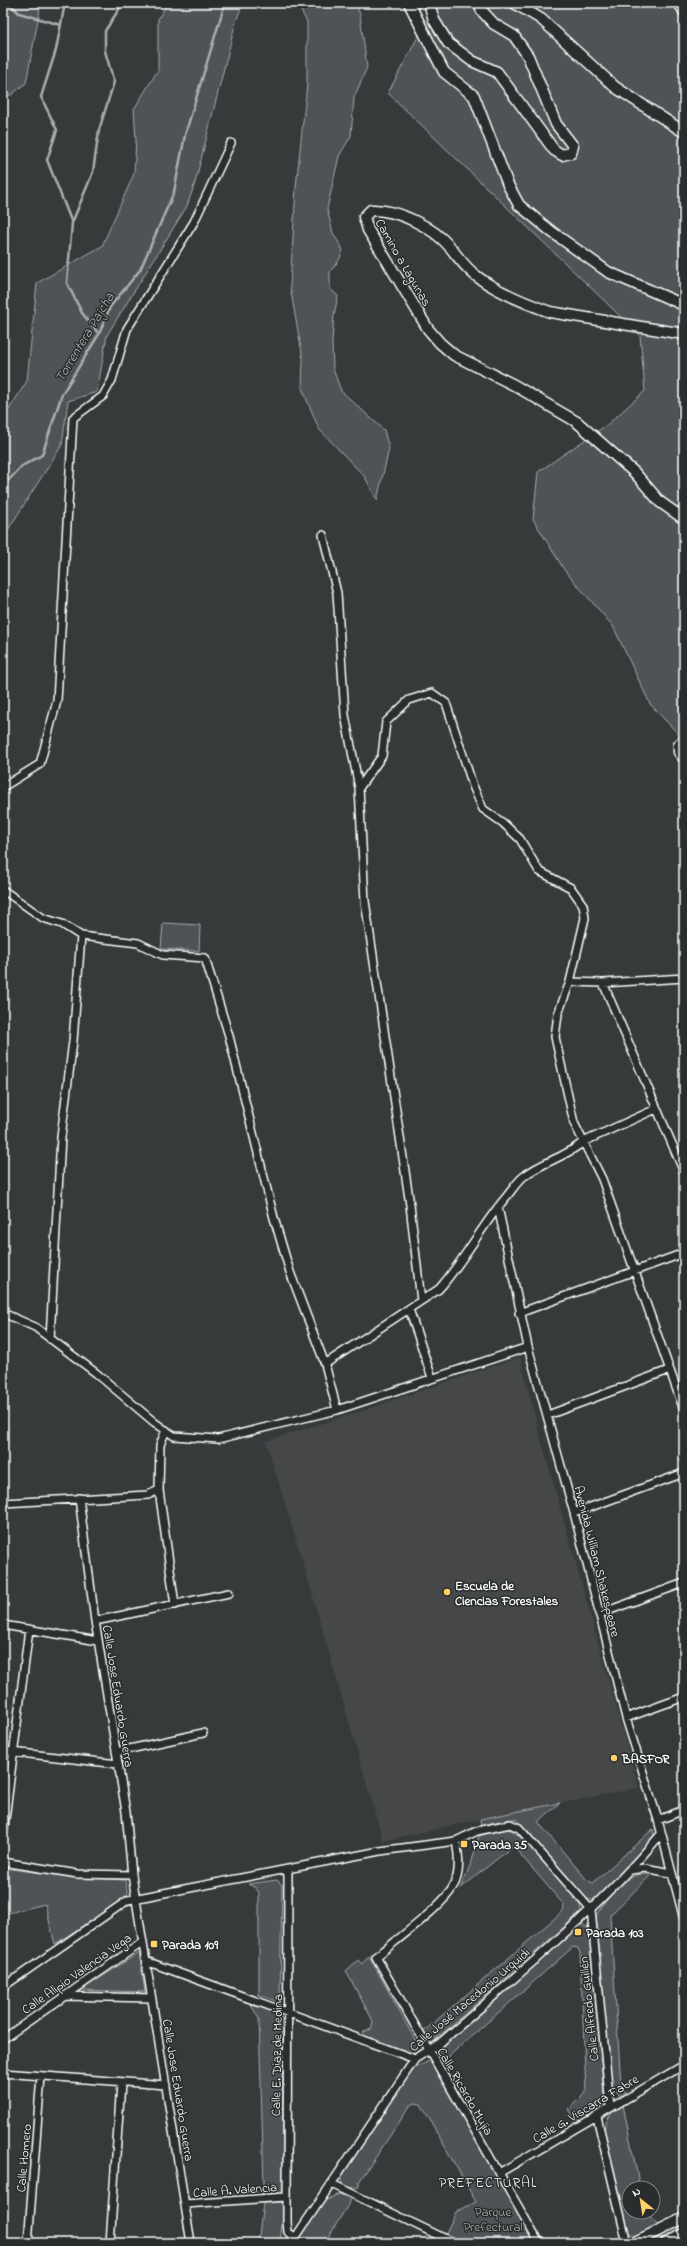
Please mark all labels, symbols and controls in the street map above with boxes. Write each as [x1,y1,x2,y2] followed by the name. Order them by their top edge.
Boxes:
[369,215,436,311] street label: Camino a Lagunas
[50,289,121,386] water label: Torrentera Pajcha
[569,1484,625,1639] street label: Avenida William Shakespeare
[455,1577,559,1611] place label: Escuela de Ciencias Forestales
[442,1587,452,1597] marker: Escuela de Ciencias Forestales
[97,1624,138,1769] street label: Calle Jose Eduardo Guerra
[621,1750,670,1769] place label: BASFOR
[609,1753,619,1763] marker: BASFOR
[472,1836,528,1855] place label: Parada 35
[459,1839,469,1849] marker: Parada 35
[586,1924,644,1943] place label: Parada 103
[573,1927,583,1937] marker: Parada 103
[18,1929,136,2020] street label: Calle Alipio Valencia Vega
[162,1936,219,1955] place label: Parada 109
[149,1939,159,1949] marker: Parada 109
[405,1944,535,2057] street label: Calle José Macedonio Urquidi
[575,1956,604,2062] street label: Calle Alfredo Guillén
[267,1994,288,2116] street label: Calle E. Diaz de Medina
[157,2018,198,2163] street label: Calle Jose Eduardo Guerra
[432,2044,498,2139] street label: Calle Ricardo Mujia
[529,2070,643,2149] street label: Calle G. Viscarra Fabre
[12,2123,37,2193] street label: Calle Homero
[439,2173,537,2194] district label: PREFECTURAL
[192,2178,278,2203] street label: Calle A. Valencia
[621,2180,661,2220] north arrow
[629,2183,644,2201] text: N
[463,2203,523,2237] park label: Parque Prefectural

